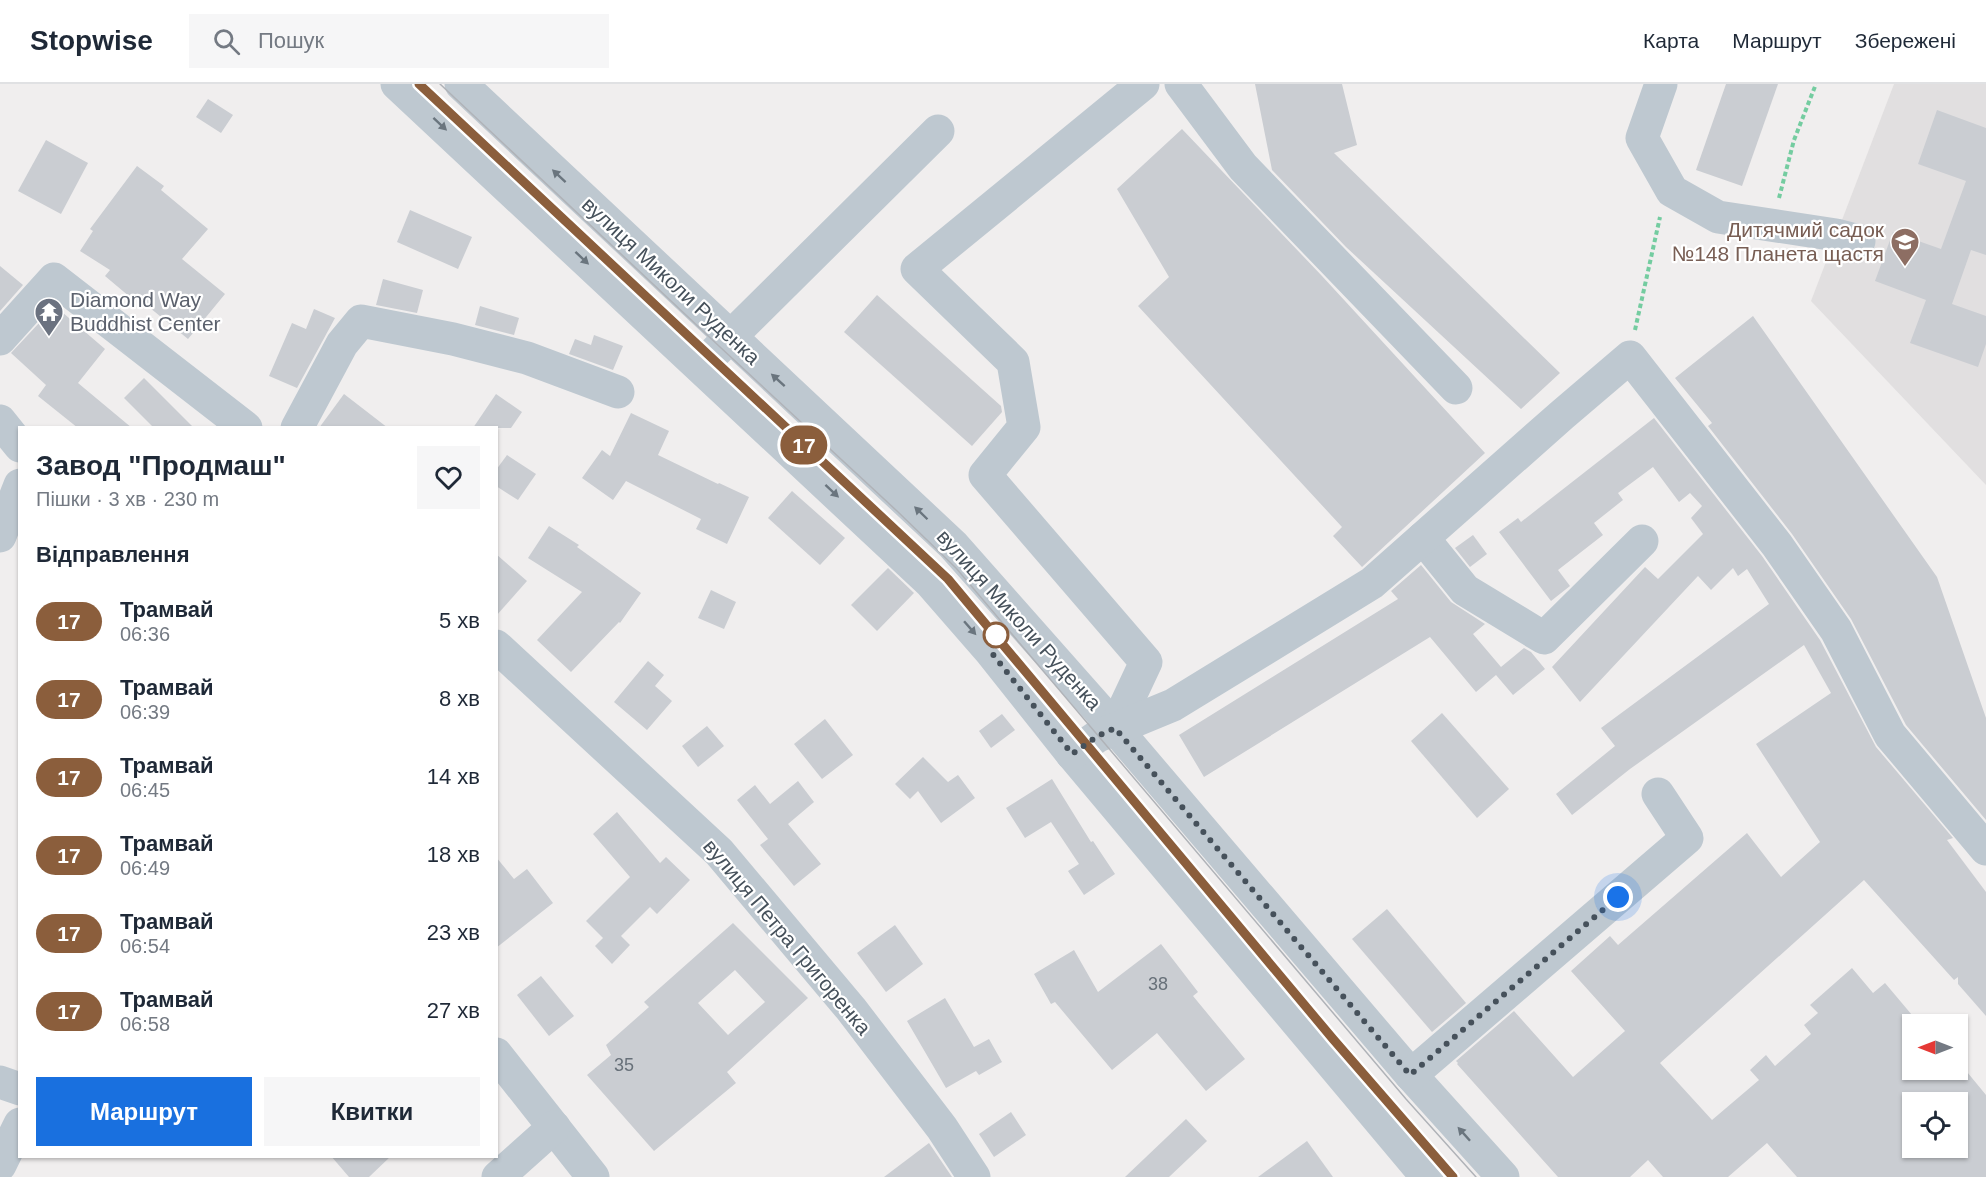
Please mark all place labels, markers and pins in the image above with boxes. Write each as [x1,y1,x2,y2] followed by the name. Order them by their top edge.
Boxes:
[1672,218,1885,265] place label: Дитячмий садок №148 Планета щастя
[1889,226,1921,268] school or university icon: Дитячмий садок №148 Планета щастя
[70,288,221,335] place label: Diamond Way Buddhist Center
[33,296,65,338] temple icon: Diamond Way Buddhist Center
[983,622,1009,648] unlabelled marker

